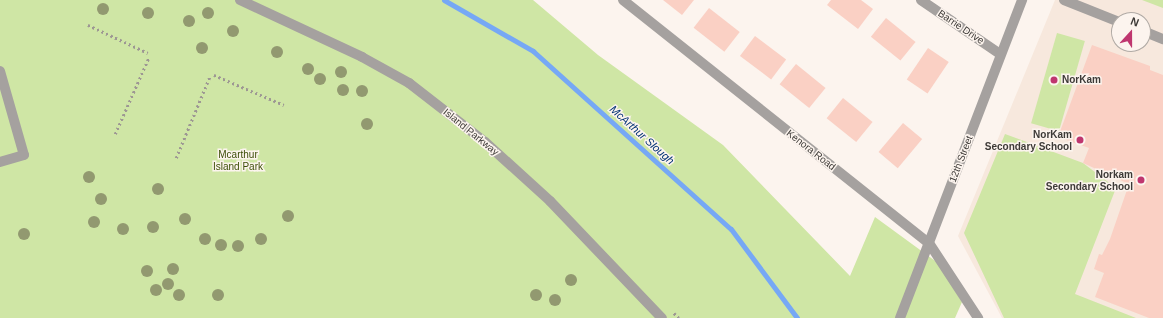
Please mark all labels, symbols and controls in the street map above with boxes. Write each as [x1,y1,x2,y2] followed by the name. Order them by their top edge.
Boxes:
[936,7,986,47] street label: Barrie Drive
[1111,12,1151,52] north arrow
[1129,15,1141,29] text: N
[1062,74,1101,86] place label: NorKam
[1049,75,1059,85] marker: NorKam
[607,103,677,167] water label: McArthur Slough
[441,106,501,158] street label: Island Parkway
[784,127,838,173] street label: Kenora Road
[985,128,1072,152] place label: NorKam Secondary School
[947,134,975,184] street label: 12th Street
[1075,135,1085,145] marker: NorKam Secondary School
[213,148,263,172] park label: Mcarthur Island Park
[1046,168,1133,192] place label: Norkam Secondary School
[1136,175,1146,185] marker: Norkam Secondary School

